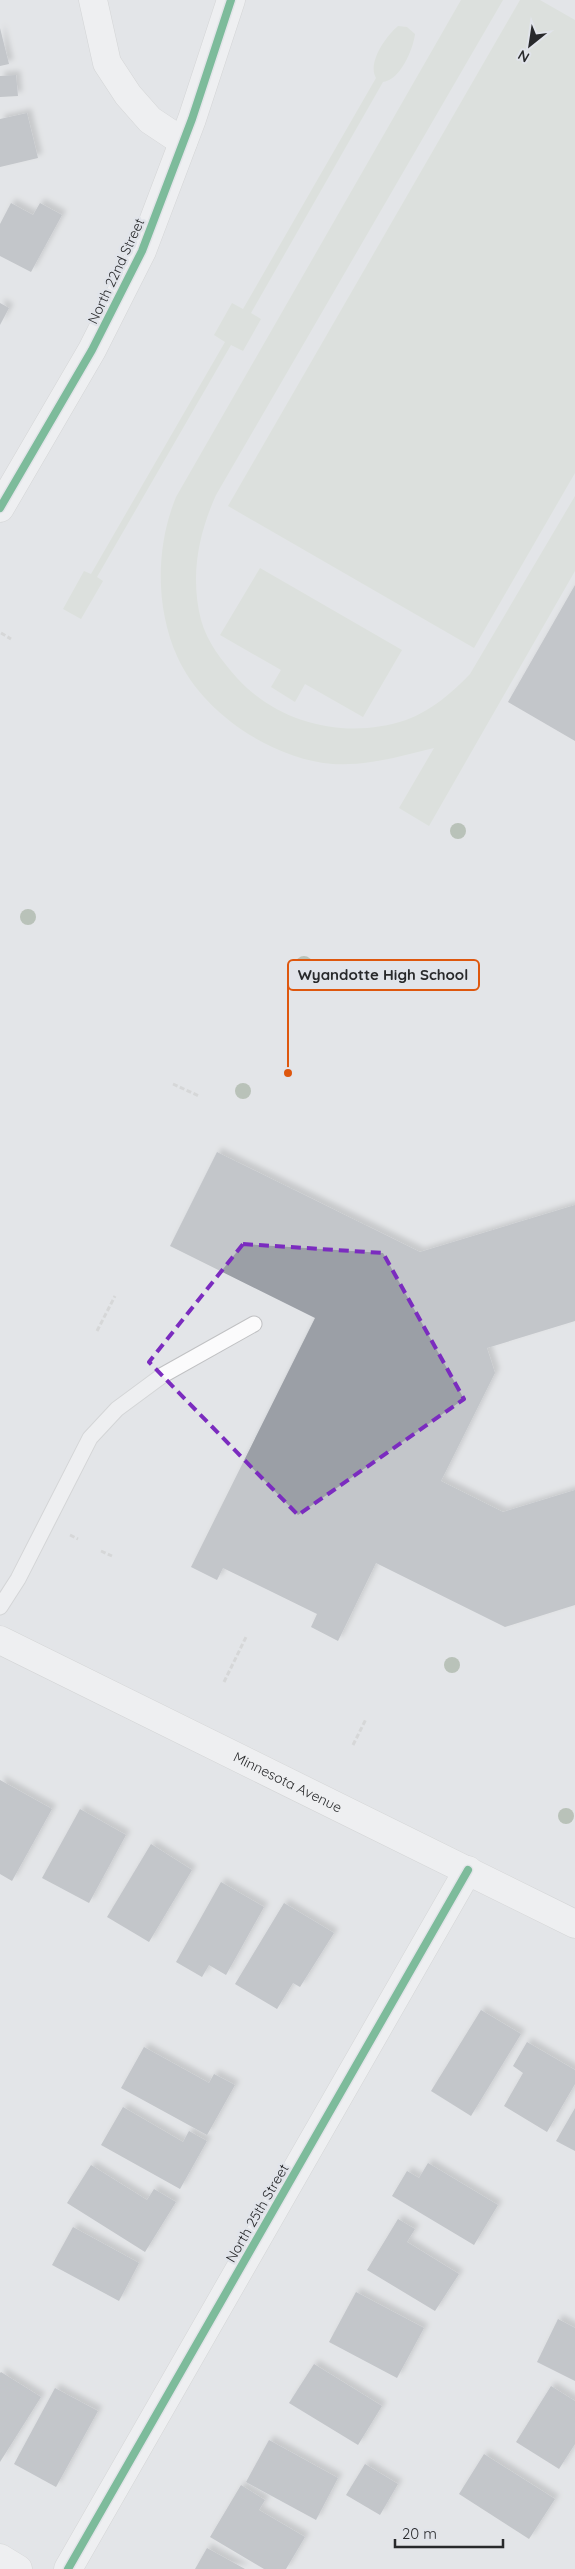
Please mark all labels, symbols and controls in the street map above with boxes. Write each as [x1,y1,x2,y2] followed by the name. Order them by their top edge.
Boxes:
[505,20,555,70] north arrow
[515,46,532,67] text: N
[84,215,149,327] street label: North 22nd Street
[288,960,479,990] callout: Wyandotte High School
[298,965,468,984] text: Wyandotte High School
[231,1748,345,1817] street label: Minnesota Avenue
[222,2160,293,2265] street label: North 25th Street
[395,2516,502,2548] scale bar
[402,2524,437,2543] text: 20 m

